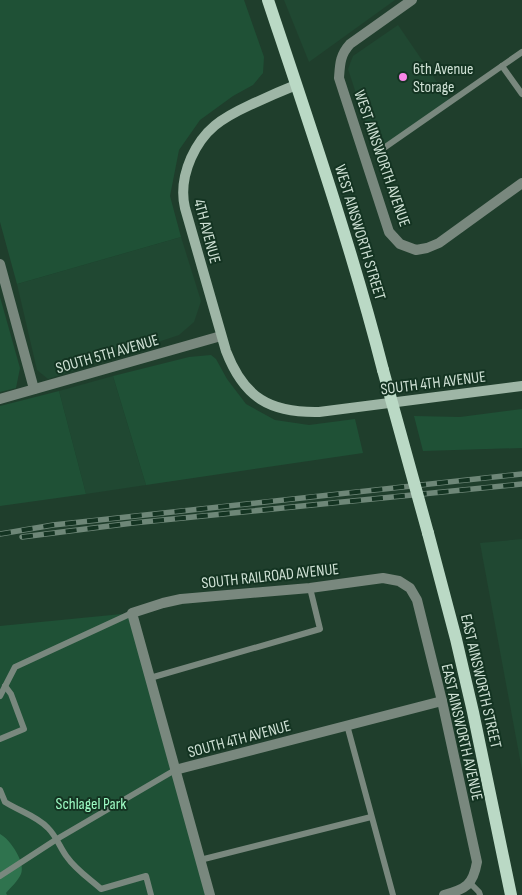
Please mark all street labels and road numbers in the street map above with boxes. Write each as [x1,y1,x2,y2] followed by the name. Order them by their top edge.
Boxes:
[349,88,414,229] street label: WEST AINSWORTH AVENUE
[330,162,389,303] street label: WEST AINSWORTH STREET
[189,197,224,266] street label: 4TH AVENUE
[54,331,161,378] street label: SOUTH 5TH AVENUE
[380,368,487,399] street label: SOUTH 4TH AVENUE
[200,560,340,593] street label: SOUTH RAILROAD AVENUE
[456,612,505,751] street label: EAST AINSWORTH STREET
[437,662,486,802] street label: EAST AINSWORTH AVENUE
[186,717,293,762] street label: SOUTH 4TH AVENUE

